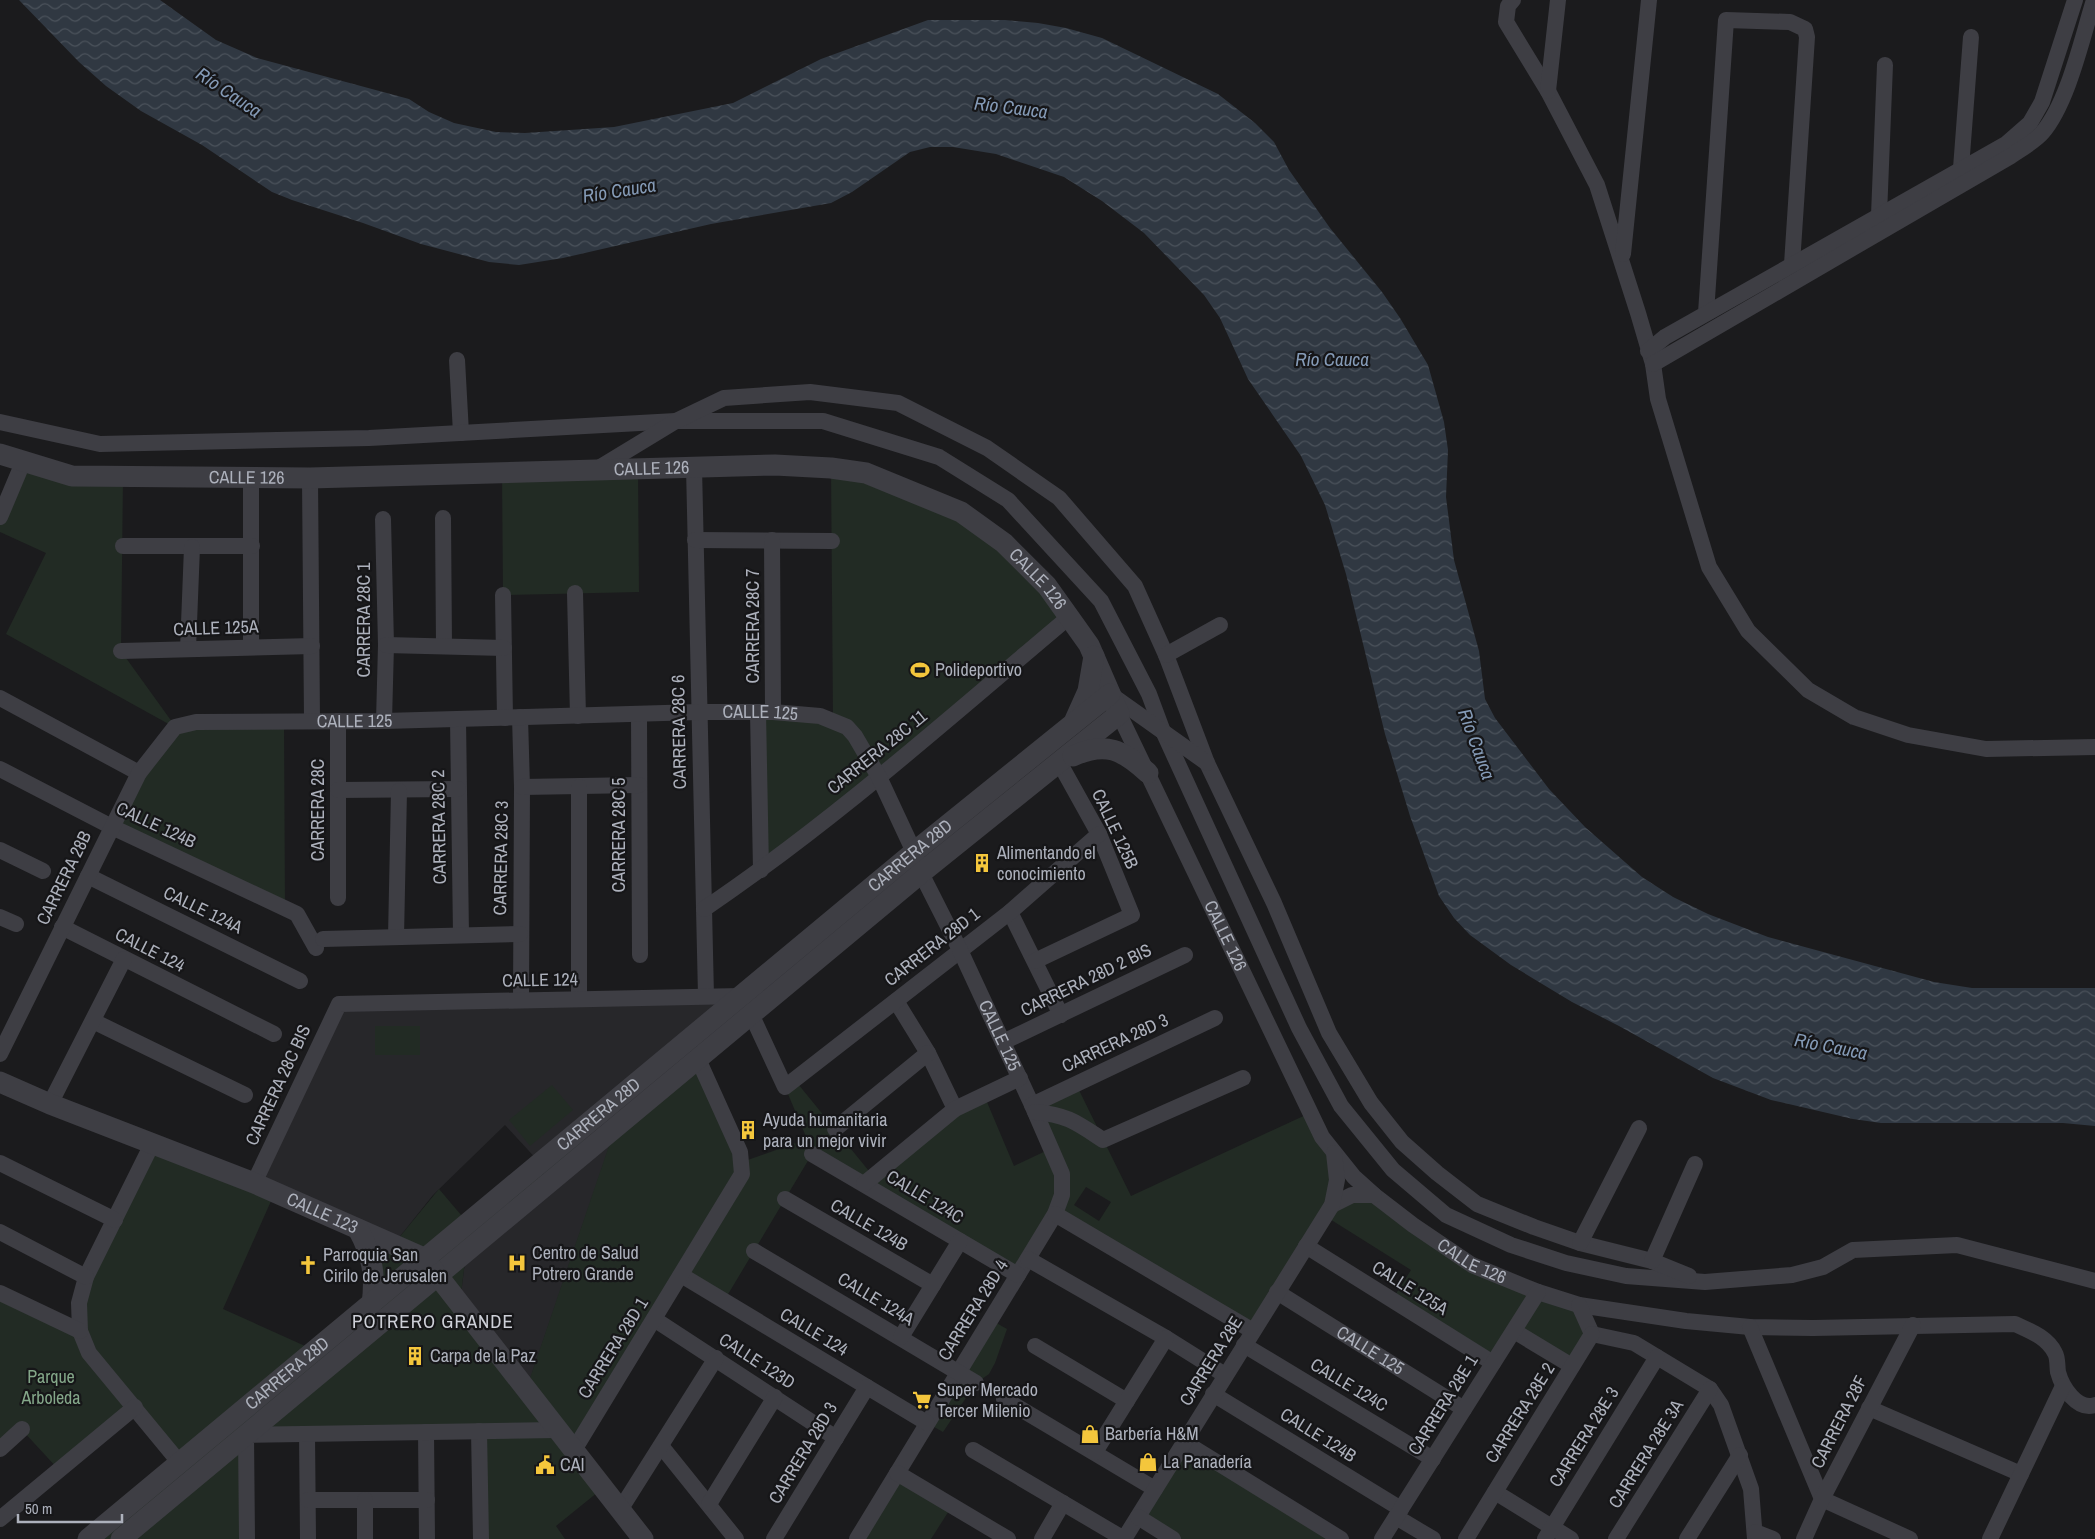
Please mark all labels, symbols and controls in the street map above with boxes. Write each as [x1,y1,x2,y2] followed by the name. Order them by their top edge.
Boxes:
[191,61,267,124] water label: Río Cauca
[973,90,1049,124] water label: Río Cauca
[581,171,658,209] water label: Río Cauca
[1295,346,1369,372] water label: Río Cauca
[613,454,690,482] street label: CALLE 126
[209,464,285,490] street label: CALLE 126
[1004,542,1073,614] street label: CALLE 126
[351,562,376,677] street label: CARRERA 28C 1
[740,569,765,683] street label: CARRERA 28C 7
[173,614,259,641] street label: CALLE 125A
[935,657,1022,682] place label: Polideportivo
[909,659,931,681] sports icon: Polideportivo
[665,674,692,790] street label: CARRERA 28C 6
[723,699,799,726] street label: CALLE 125
[821,703,933,800] street label: CARRERA 28C 11
[1452,705,1502,783] water label: Río Cauca
[317,708,393,733] street label: CALLE 125
[305,759,330,861] street label: CARRERA 28C
[425,769,452,885] street label: CARRERA 28C 2
[606,778,631,892] street label: CARRERA 28C 5
[1086,785,1145,873] street label: CALLE 125B
[112,795,200,854] street label: CALLE 124B
[487,800,514,916] street label: CARRERA 28C 3
[862,813,957,897] street label: CARRERA 28D
[30,826,97,929] street label: CARRERA 28B
[996,840,1095,886] place label: Alimentando el conocimiento
[971,852,993,874] building icon: Alimentando el conocimiento
[159,880,247,940] street label: CALLE 124A
[1198,896,1254,975] street label: CALLE 126
[879,901,985,992] street label: CARRERA 28D 1
[111,921,190,978] street label: CALLE 124
[1016,937,1156,1022] street label: CARRERA 28D 2 BIS
[502,966,578,993] street label: CALLE 124
[973,996,1027,1075] street label: CALLE 125
[1057,1007,1172,1078] street label: CARRERA 28D 3
[239,1020,316,1149] street label: CARRERA 28C BIS
[1792,1026,1870,1066] water label: Río Cauca
[551,1072,646,1156] street label: CARRERA 28D
[762,1107,887,1153] place label: Ayuda humanitaria para un mejor vivir
[737,1119,759,1141] building icon: Ayuda humanitaria para un mejor vivir
[882,1164,969,1229] street label: CALLE 124C
[283,1186,362,1239] street label: CALLE 123
[826,1192,913,1257] street label: CALLE 124B
[1432,1232,1510,1290] street label: CALLE 126
[532,1240,639,1286] place label: Centro de Salud Potrero Grande
[323,1242,447,1288] place label: Parroquia San Cirilo de Jerusalen
[506,1252,528,1274] hospital icon: Centro de Salud Potrero Grande
[297,1254,319,1276] church icon: Parroquia San Cirilo de Jerusalen
[932,1254,1014,1365] street label: CARRERA 28D 4
[1367,1254,1453,1321] street label: CALLE 125A
[833,1266,919,1331] street label: CALLE 124A
[572,1292,654,1403] street label: CARRERA 28D 1
[775,1301,853,1362] street label: CALLE 124
[352,1308,514,1334] district label: POTRERO GRANDE
[1173,1311,1248,1410] street label: CARRERA 28E
[1332,1319,1409,1381] street label: CALLE 125
[714,1327,800,1395] street label: CALLE 123D
[239,1331,334,1415] street label: CARRERA 28D
[430,1343,536,1368] place label: Carpa de la Paz
[404,1345,426,1367] building icon: Carpa de la Paz
[1402,1349,1484,1460] street label: CARRERA 28E 1
[1306,1352,1393,1417] street label: CALLE 124C
[1479,1358,1560,1468] street label: CARRERA 28E 2
[20,1364,81,1410] park label: Parque Arboleda
[1805,1371,1873,1472] street label: CARRERA 28F
[937,1377,1038,1423] place label: Super Mercado Tercer Milenio
[1543,1382,1624,1492] street label: CARRERA 28E 3
[911,1389,933,1411] supermarket icon: Super Mercado Tercer Milenio
[1602,1394,1689,1513] street label: CARRERA 28E 3A
[762,1397,843,1508] street label: CARRERA 28D 3
[1275,1401,1361,1468] street label: CALLE 124B
[1105,1421,1199,1446] place label: Barbería H&M
[1079,1423,1101,1445] shop icon: Barbería H&M
[1163,1449,1252,1474] place label: La Panadería
[1137,1451,1159,1473] shop icon: La Panadería
[560,1452,585,1477] place label: CAI
[534,1454,556,1476] public building icon: CAI
[18,1492,121,1524] scale bar
[25,1498,52,1519] text: 50 m

